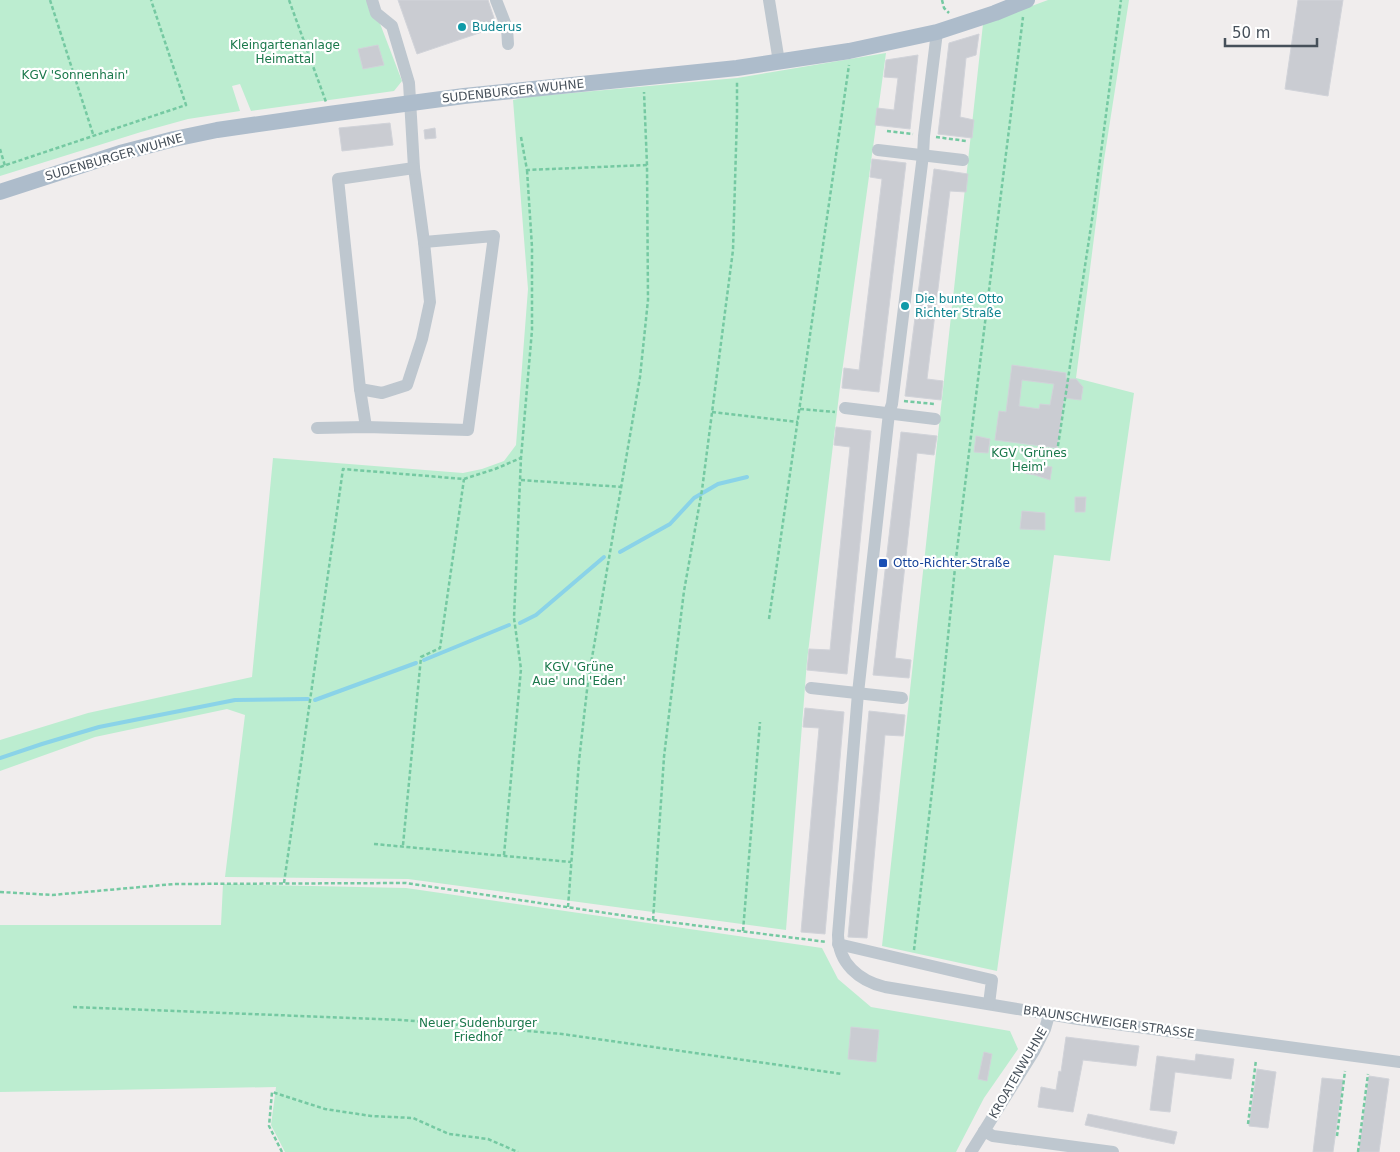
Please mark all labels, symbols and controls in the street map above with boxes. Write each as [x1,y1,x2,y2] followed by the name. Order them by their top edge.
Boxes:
[1225,15,1318,47] scale bar
[472,20,522,34] place label: Buderus
[456,21,468,33] marker: Buderus
[1232,24,1270,42] text: 50 m
[230,38,340,66] park label: Kleingartenanlage Heimattal
[22,68,128,82] park label: KGV 'Sonnenhain'
[441,77,585,105] street label: SUDENBURGER WUHNE
[43,131,185,183] street label: SUDENBURGER WUHNE
[915,292,1004,320] place label: Die bunte Otto Richter Straße
[899,300,911,312] marker: Die bunte Otto Richter Straße
[991,446,1067,474] park label: KGV 'Grünes Heim'
[893,556,1010,570] place label: Otto-Richter-Straße
[877,557,889,569] marker: Otto-Richter-Straße
[532,660,626,688] park label: KGV 'Grüne Aue' und 'Eden'
[1022,1003,1196,1041] street label: BRAUNSCHWEIGER STRASSE
[419,1016,537,1044] park label: Neuer Sudenburger Friedhof
[986,1025,1050,1121] street label: KROATENWUHNE

